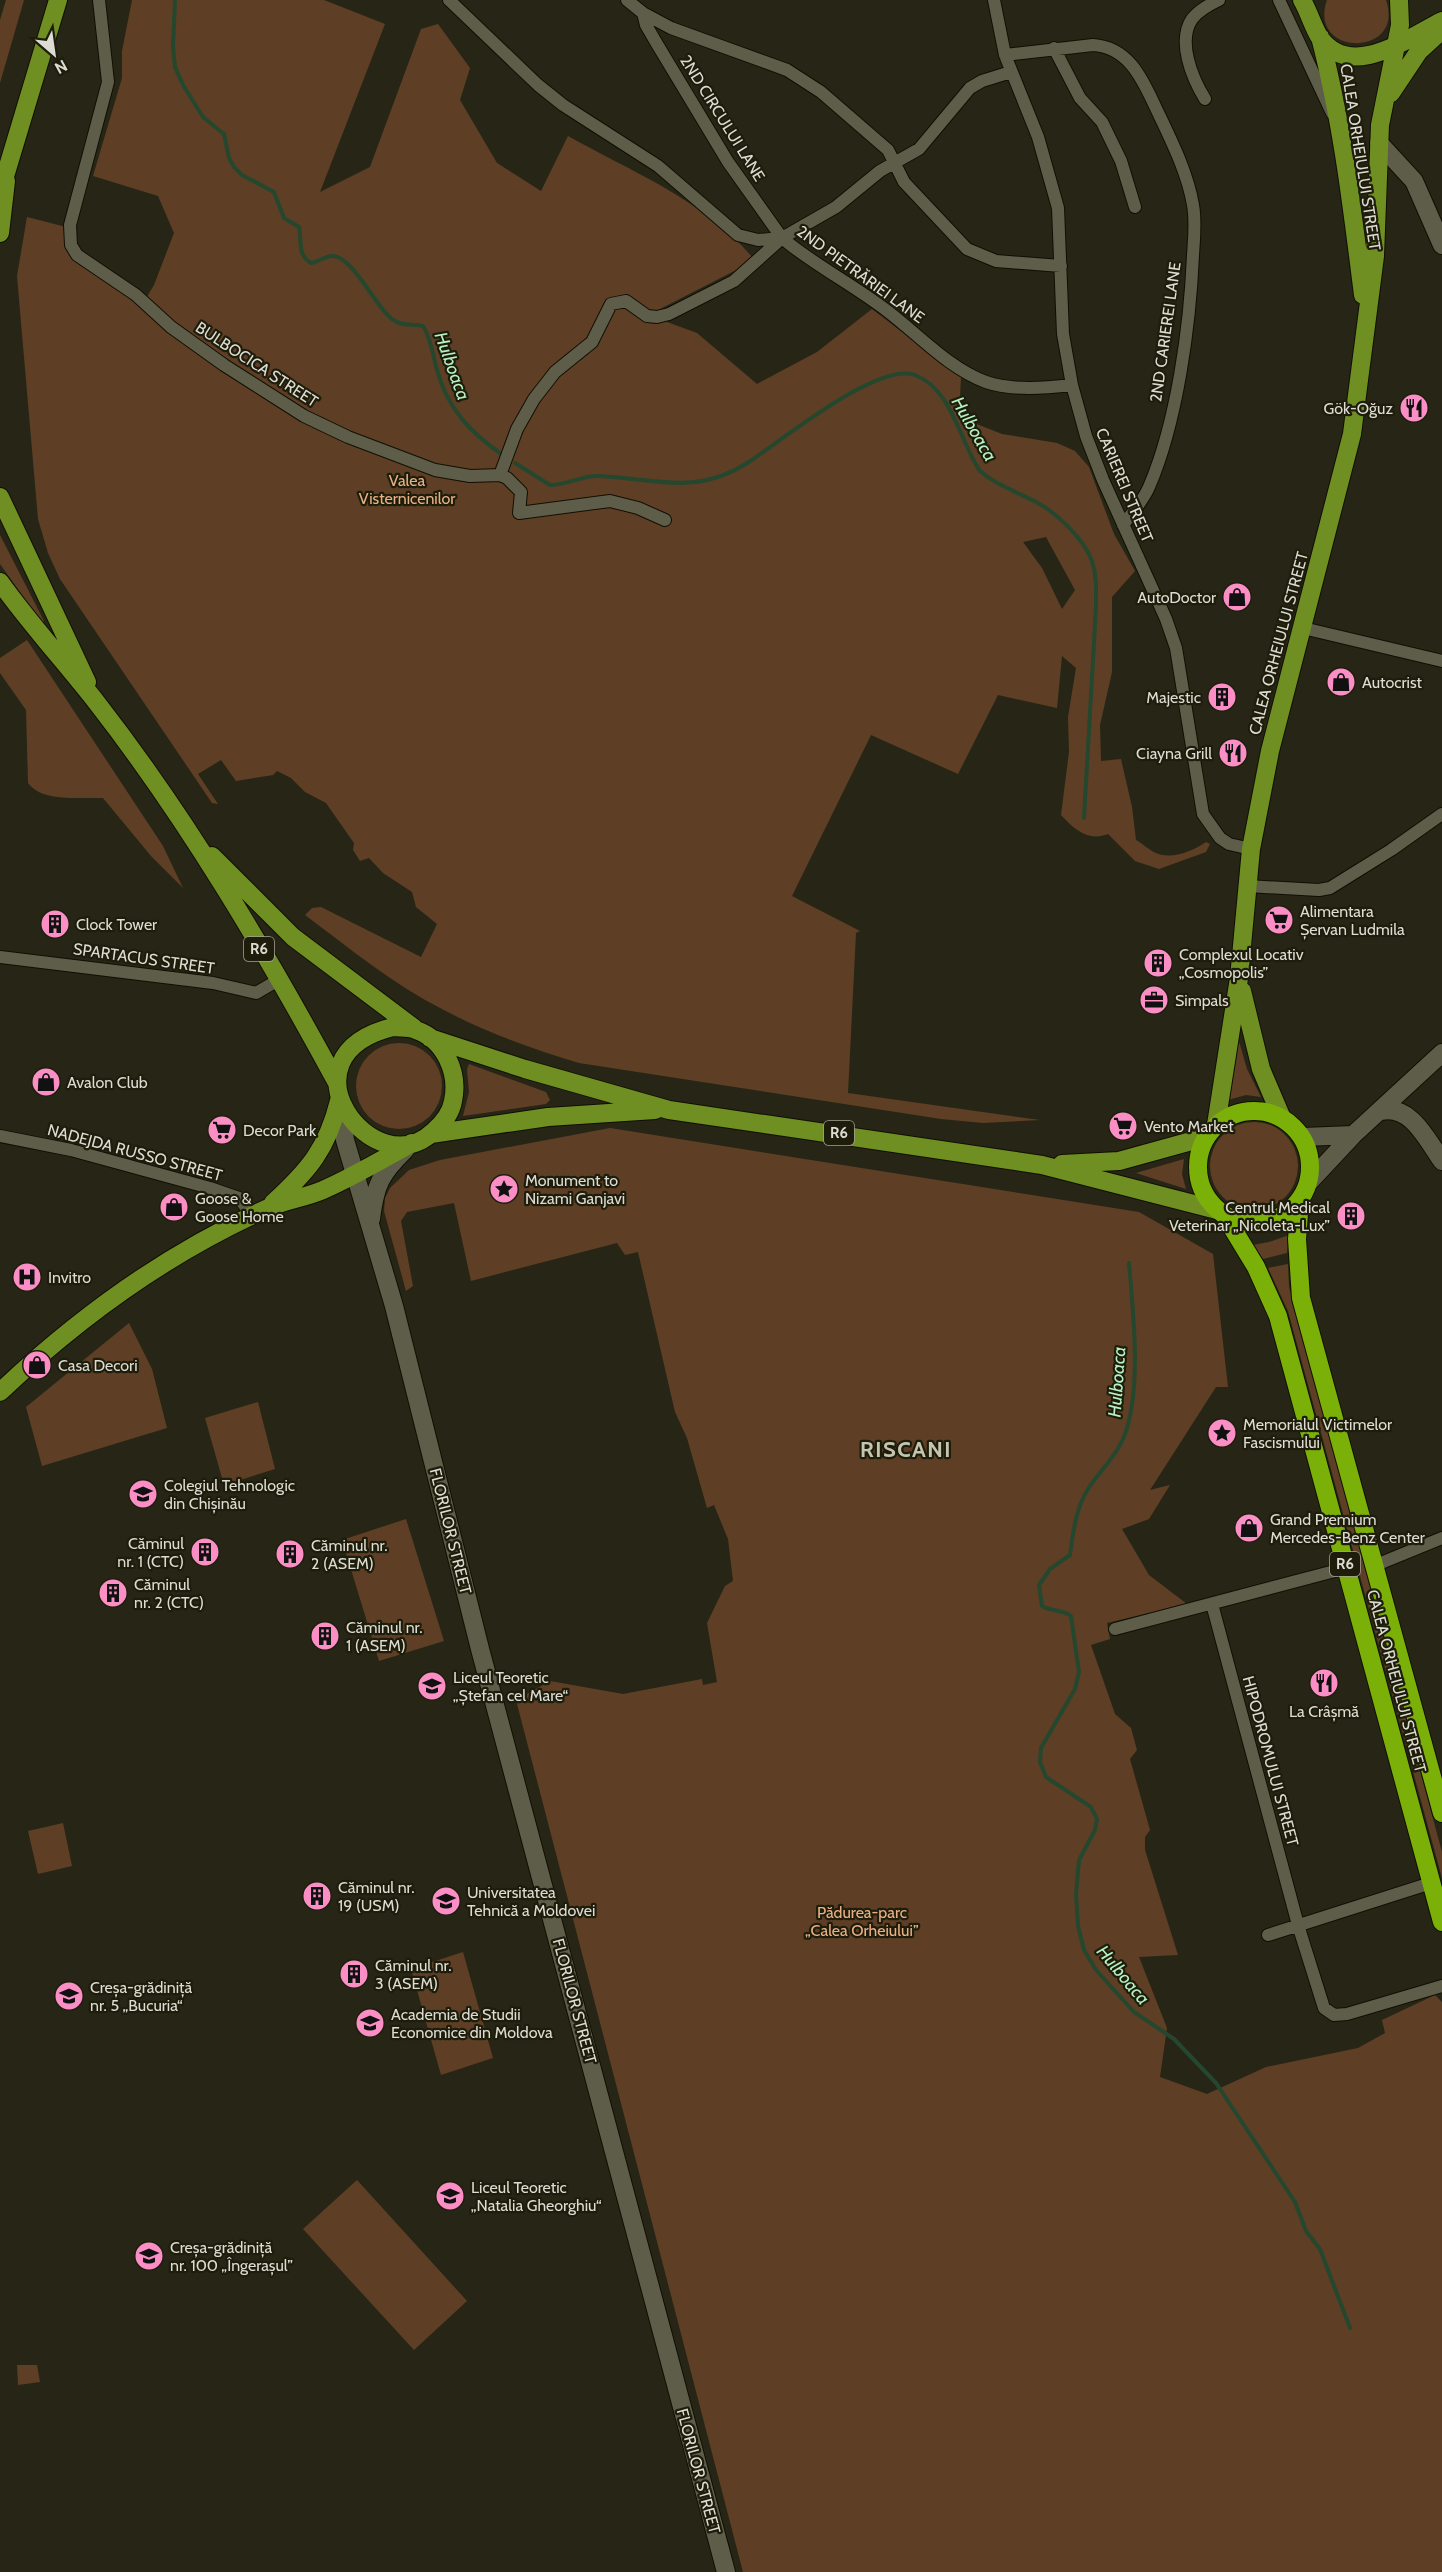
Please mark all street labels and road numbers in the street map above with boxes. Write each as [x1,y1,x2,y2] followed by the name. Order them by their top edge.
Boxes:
[676,52,769,185] street label: 2ND CIRCULUI LANE
[1336,62,1385,252] street label: CALEA ORHEIULUI STREET
[793,222,928,327] street label: 2ND PIETRĂRIEI LANE
[1146,261,1185,403] street label: 2ND CARIEREI LANE
[192,318,322,411] street label: BULBOCICA STREET
[1092,425,1157,546] street label: CARIEREI STREET
[1245,549,1312,737] street label: CALEA ORHEIULUI STREET
[244,937,274,961] road number: R6
[72,939,216,978] street label: SPARTACUS STREET
[45,1120,225,1185] street label: NADEJDA RUSSO STREET
[824,1121,854,1145] road number: R6
[426,1466,475,1596] street label: FLORILOR STREET
[1330,1552,1360,1576] road number: R6
[1363,1588,1430,1775] street label: CALEA ORHEIULUI STREET
[1239,1674,1303,1849] street label: HIPODROMULUI STREET
[549,1936,601,2066] street label: FLORILOR STREET
[673,2406,725,2536] street label: FLORILOR STREET

